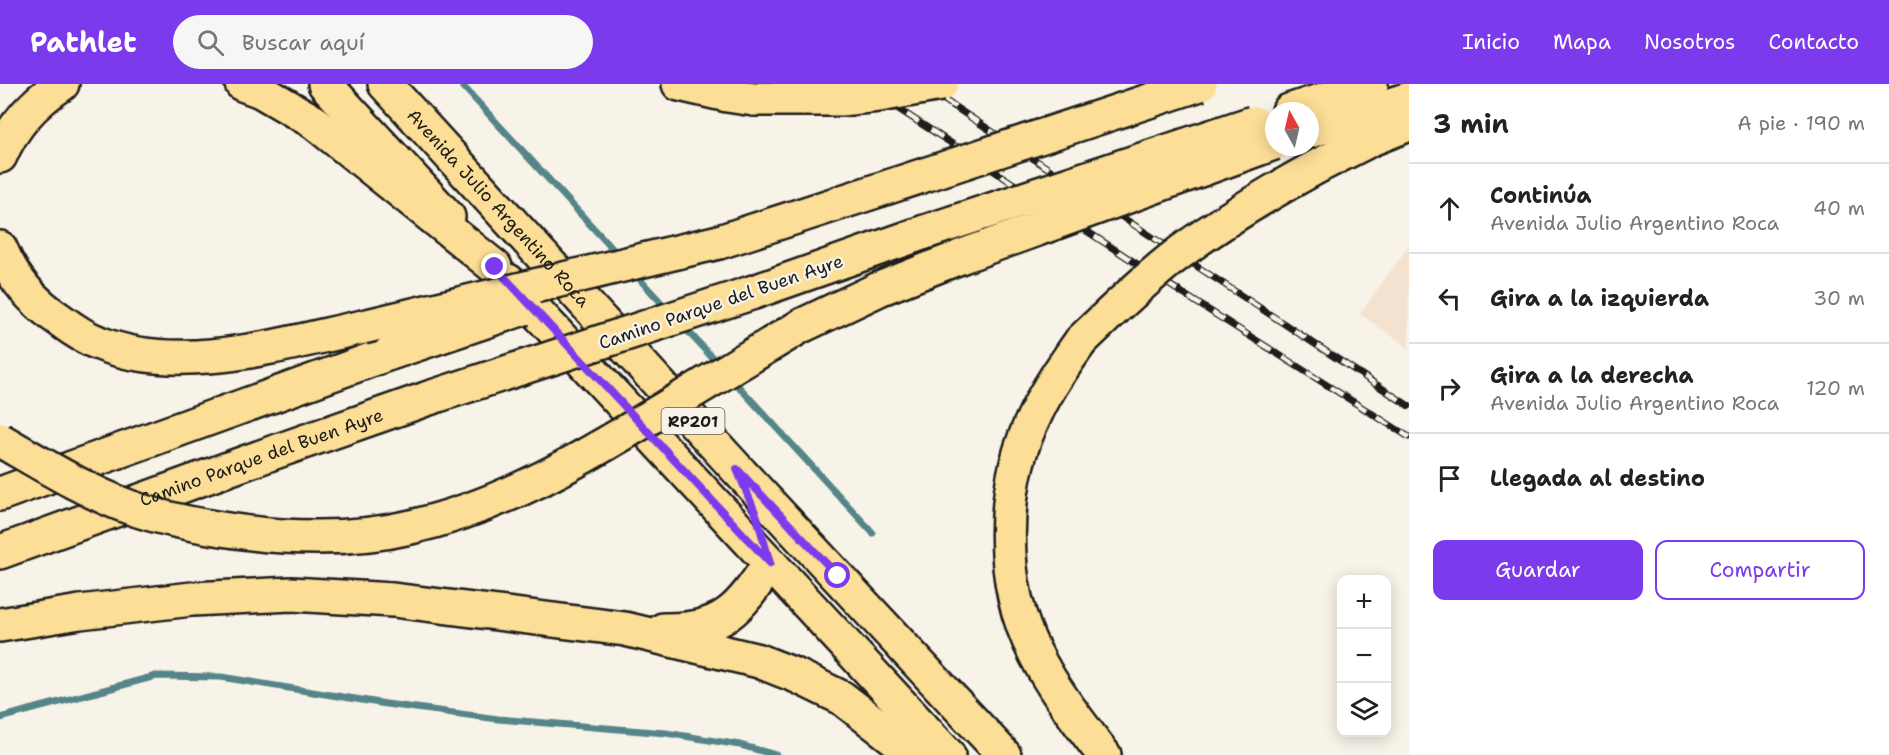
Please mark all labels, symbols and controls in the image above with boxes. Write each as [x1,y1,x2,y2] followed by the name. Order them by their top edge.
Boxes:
[173,15,593,69] search box
[30,23,137,61] text: Pathlet
[194,26,227,59] icon: search
[242,28,365,57] text: Buscar aquí
[1462,28,1520,56] text: Inicio
[1553,28,1611,56] text: Mapa
[1644,28,1735,56] text: Nosotros
[1768,28,1859,56] text: Contacto
[1265,102,1319,156] north arrow
[402,104,595,312] street label: Avenida Julio Argentino Roca
[1433,106,1509,141] text: 3 min
[1737,110,1865,136] text: A pie · 190 m
[1490,181,1592,210] text: Continúa
[1433,192,1466,225] icon: ahead
[1813,195,1865,221] text: 40 m
[1490,210,1779,236] text: Avenida Julio Argentino Roca
[596,249,846,355] street label: Camino Parque del Buen Ayre
[481,253,507,279] route end
[1433,282,1466,315] icon: left
[1490,284,1709,313] text: Gira a la izquierda
[1813,285,1865,311] text: 30 m
[1490,361,1694,390] text: Gira a la derecha
[1433,372,1466,405] icon: right
[1806,375,1865,401] text: 120 m
[1490,390,1779,416] text: Avenida Julio Argentino Roca
[136,403,386,512] street label: Camino Parque del Buen Ayre
[662,408,724,434] road number: RP201
[1433,462,1466,495] icon: arrive
[1490,464,1705,493] text: Llegada al destino
[1433,540,1643,600] button: Guardar
[1655,540,1865,600] button: Compartir
[824,562,850,588] route start
[1337,575,1391,737] map controls
[1337,575,1391,629] button: +
[1337,629,1391,683] button: −
[1337,683,1391,737] button: layers

